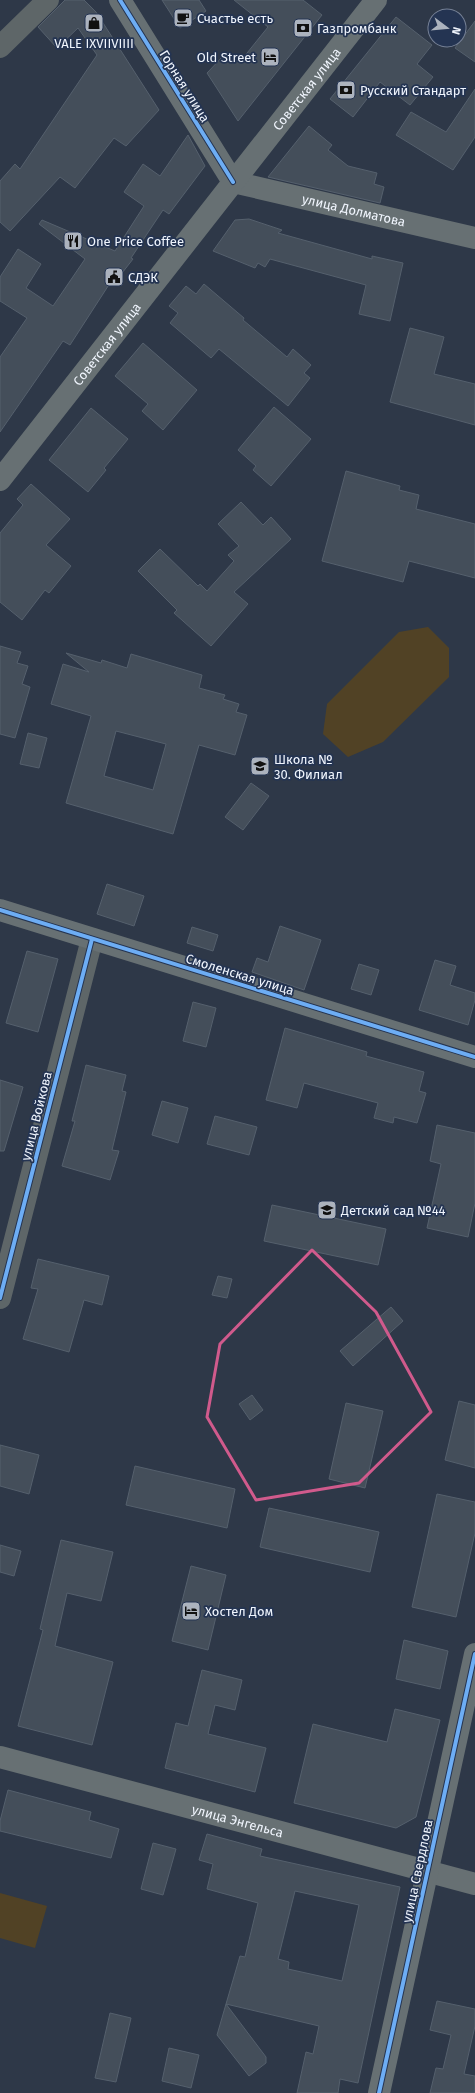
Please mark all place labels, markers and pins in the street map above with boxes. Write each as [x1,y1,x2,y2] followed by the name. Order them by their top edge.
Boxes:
[172,7,194,29] cafe icon: Счастье есть
[197,11,273,26] place label: Счастье есть
[83,12,105,34] shop icon: VALE IXVIIVIIII
[292,17,314,39] bank icon: Газпромбанк
[317,21,397,36] place label: Газпромбанк
[54,36,134,51] place label: VALE IXVIIVIIII
[259,46,281,68] hotel icon: Old Street
[197,50,256,65] place label: Old Street
[335,79,357,101] bank icon: Русский Стандарт
[360,83,466,98] place label: Русский Стандарт
[62,230,84,252] restaurant icon: One Price Coffee
[87,234,184,249] place label: One Price Coffee
[103,266,125,288] public building icon: СДЭК
[128,270,158,285] place label: СДЭК
[274,752,343,782] place label: Школа № 30. Филиал
[249,755,271,777] school or university icon: Школа № 30. Филиал
[316,1199,338,1221] school or university icon: Детский сад №44
[340,1203,446,1218] place label: Детский сад №44
[180,1600,202,1622] hotel icon: Хостел Дом
[205,1604,273,1619] place label: Хостел Дом

